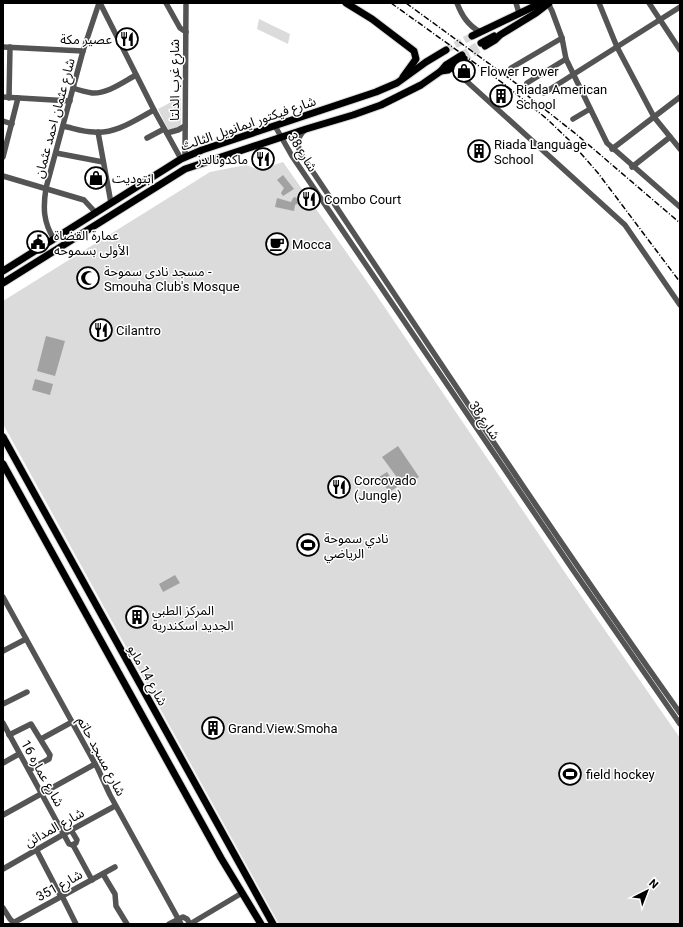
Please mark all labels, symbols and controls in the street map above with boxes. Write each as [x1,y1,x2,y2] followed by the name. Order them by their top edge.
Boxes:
[114,26,140,52] restaurant icon: عصير مكة
[60,32,112,47] place label: عصير مكة
[167,39,185,121] street label: شارع غرب الدلتا
[31,57,81,180] street label: شارع عثمان احمد عثمان
[451,58,477,84] shop icon: Flower Power
[480,64,559,79] place label: Flower Power
[516,82,607,112] place label: Riada American School
[488,83,514,109] building icon: Riada American School
[179,93,319,157] street label: شارع فيكتور ايمانويل الثالث
[282,130,320,176] street label: شارع 38
[494,137,587,167] place label: Riada Language School
[466,138,492,164] building icon: Riada Language School
[250,146,276,172] restaurant icon: ماكدونالدز
[196,152,248,167] place label: ماكدونالدز
[83,165,109,191] shop icon: ابتوديت
[112,171,154,186] place label: ابتوديت
[296,186,322,212] restaurant icon: Combo Court
[324,192,401,207] place label: Combo Court
[54,228,129,259] place label: عمارة القضاة الأولى بسموحه
[25,229,51,255] public building icon: عمارة القضاة الأولى بسموحه
[264,231,290,257] cafe icon: Mocca
[292,237,331,252] place label: Mocca
[104,264,240,294] place label: مسجد نادى سموحة - Smouha Club's Mosque
[75,265,101,291] mosque icon: مسجد نادى سموحة - Smouha Club's Mosque
[88,317,114,343] restaurant icon: Cilantro
[116,323,161,338] place label: Cilantro
[464,398,503,444] street label: شارع 38
[354,473,416,503] place label: Corcovado (Jungle)
[326,474,352,500] restaurant icon: Corcovado (Jungle)
[324,531,388,564] place label: نادي سموحة الرياضي
[295,532,321,558] sports icon: نادي سموحة الرياضي
[152,603,234,633] place label: المركز الطبى الجديد اسكندرية
[124,604,150,630] building icon: المركز الطبى الجديد اسكندرية
[122,642,170,710] street label: شارع 14 مايو
[72,714,129,800] street label: شارع مسجد حاتم
[200,715,226,741] building icon: Grand.View.Smoha
[228,721,338,736] place label: Grand.View.Smoha
[15,737,67,811] street label: شارع عماره 16
[557,761,583,787] sports icon: field hockey
[586,767,655,782] place label: field hockey
[22,805,88,853] street label: شارع المدائن
[34,867,86,907] street label: شارع 351
[627,871,667,911] north arrow
[646,877,661,892] text: N

